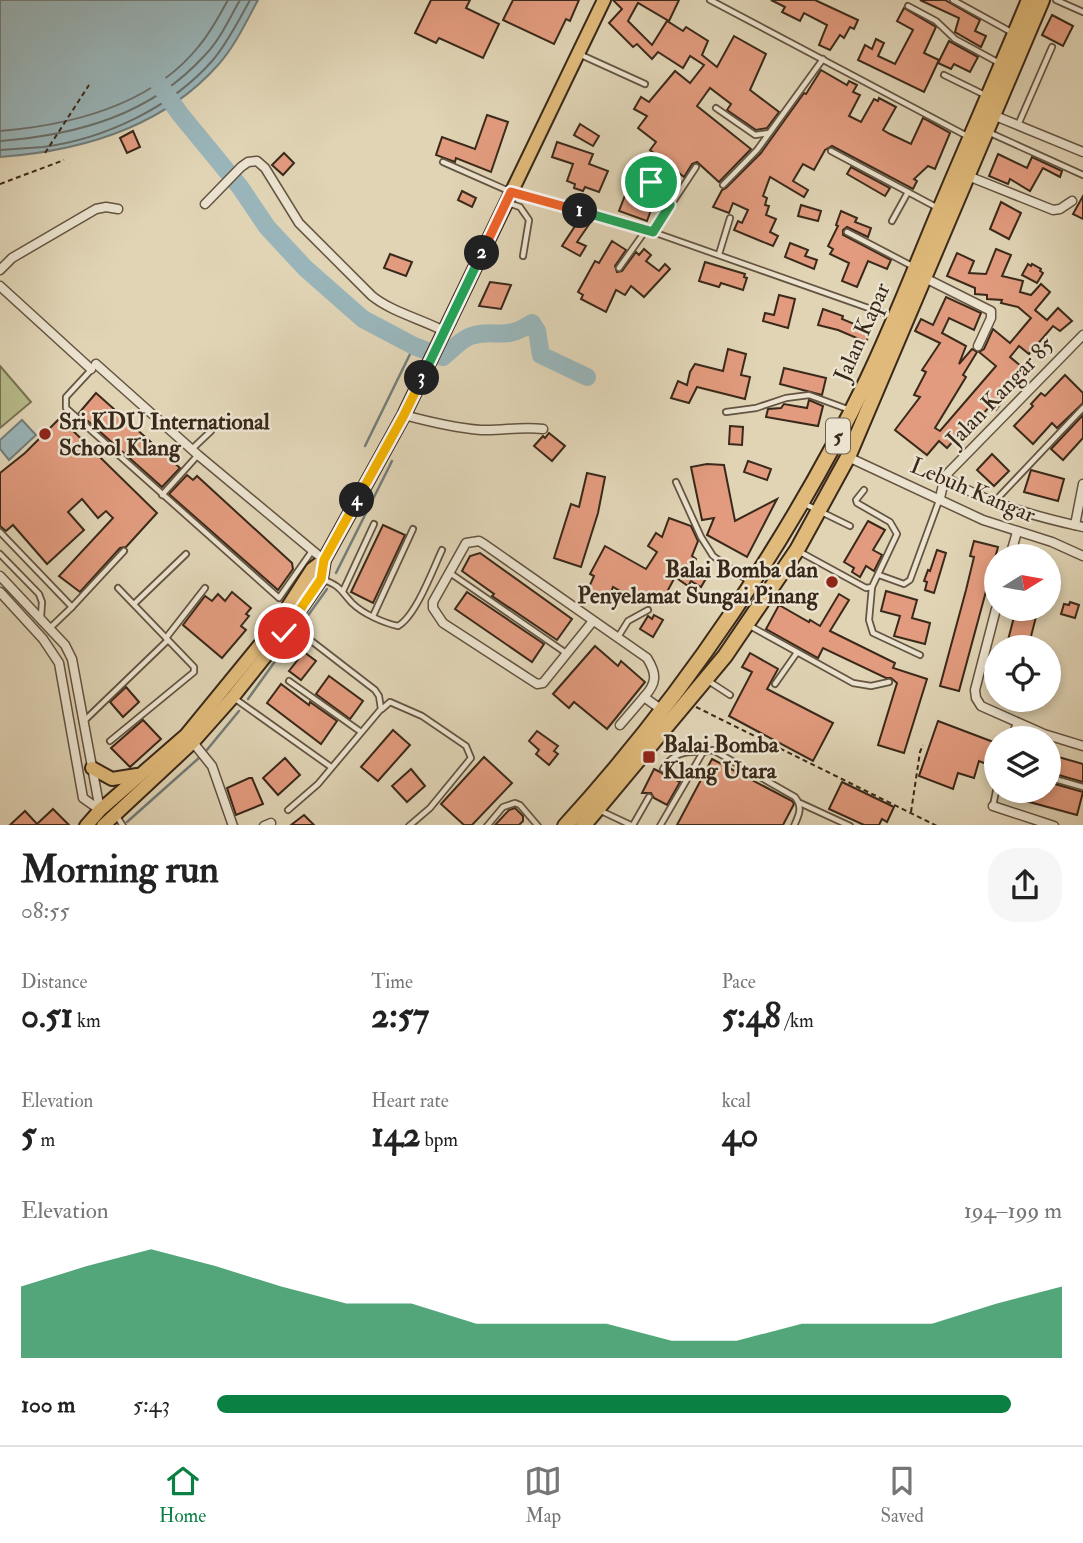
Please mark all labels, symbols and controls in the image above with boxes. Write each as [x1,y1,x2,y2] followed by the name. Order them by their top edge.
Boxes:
[621,152,681,212] pin
[632,163,670,201] icon: arrive
[562,194,598,228] pin: 1
[576,198,583,222] text: 1
[464,236,500,270] pin: 2
[477,240,486,264] text: 2
[827,278,898,387] street label: Jalan Kapar
[939,331,1060,454] street label: Jalan Kangar 85
[404,360,440,396] pin: 3
[418,365,425,389] text: 3
[59,407,271,463] place label: Sri KDU International School Klang
[826,418,850,453] road number: 5
[37,426,53,442] marker: Sri KDU International School Klang
[906,451,1040,530] street label: Lebuh Kangar
[340,482,374,518] pin: 4
[351,487,362,511] text: 4
[984,544,1060,621] north arrow
[984,544,1061,803] map controls
[577,555,820,611] place label: Balai Bomba dan Penyelamat Sungai Pinang
[824,574,840,590] marker: Balai Bomba dan Penyelamat Sungai Pinang
[254,603,314,663] pin
[265,614,303,652] icon: check
[984,635,1061,712] button: locate
[984,726,1061,803] button: layers
[663,730,780,786] place label: Balai Bomba Klang Utara
[641,749,657,765] marker: Balai Bomba Klang Utara
[21,846,219,894] text: Morning run
[988,848,1062,922] button: share
[21,896,70,925] text: 08:55
[21,970,87,994] text: Distance
[371,970,413,994] text: Time
[722,970,756,994] text: Pace
[21,994,73,1038] text: 0.51
[371,994,429,1038] text: 2:57
[722,994,781,1038] text: 5:48
[73,1009,101,1033] text: km
[781,1009,814,1033] text: /km
[21,1089,93,1113] text: Elevation
[371,1089,449,1113] text: Heart rate
[722,1089,751,1113] text: kcal
[21,1113,36,1157] text: 5
[371,1113,420,1157] text: 142
[722,1113,758,1157] text: 40
[36,1128,55,1152] text: m
[420,1128,458,1152] text: bpm
[21,1196,109,1225] text: Elevation
[964,1196,1062,1225] text: 194–199 m
[21,1390,75,1419] text: 100 m
[133,1390,170,1419] text: 5:43
[159,1462,206,1528] tab: Home
[524,1462,562,1528] tab: Map
[880,1462,924,1528] tab: Saved

